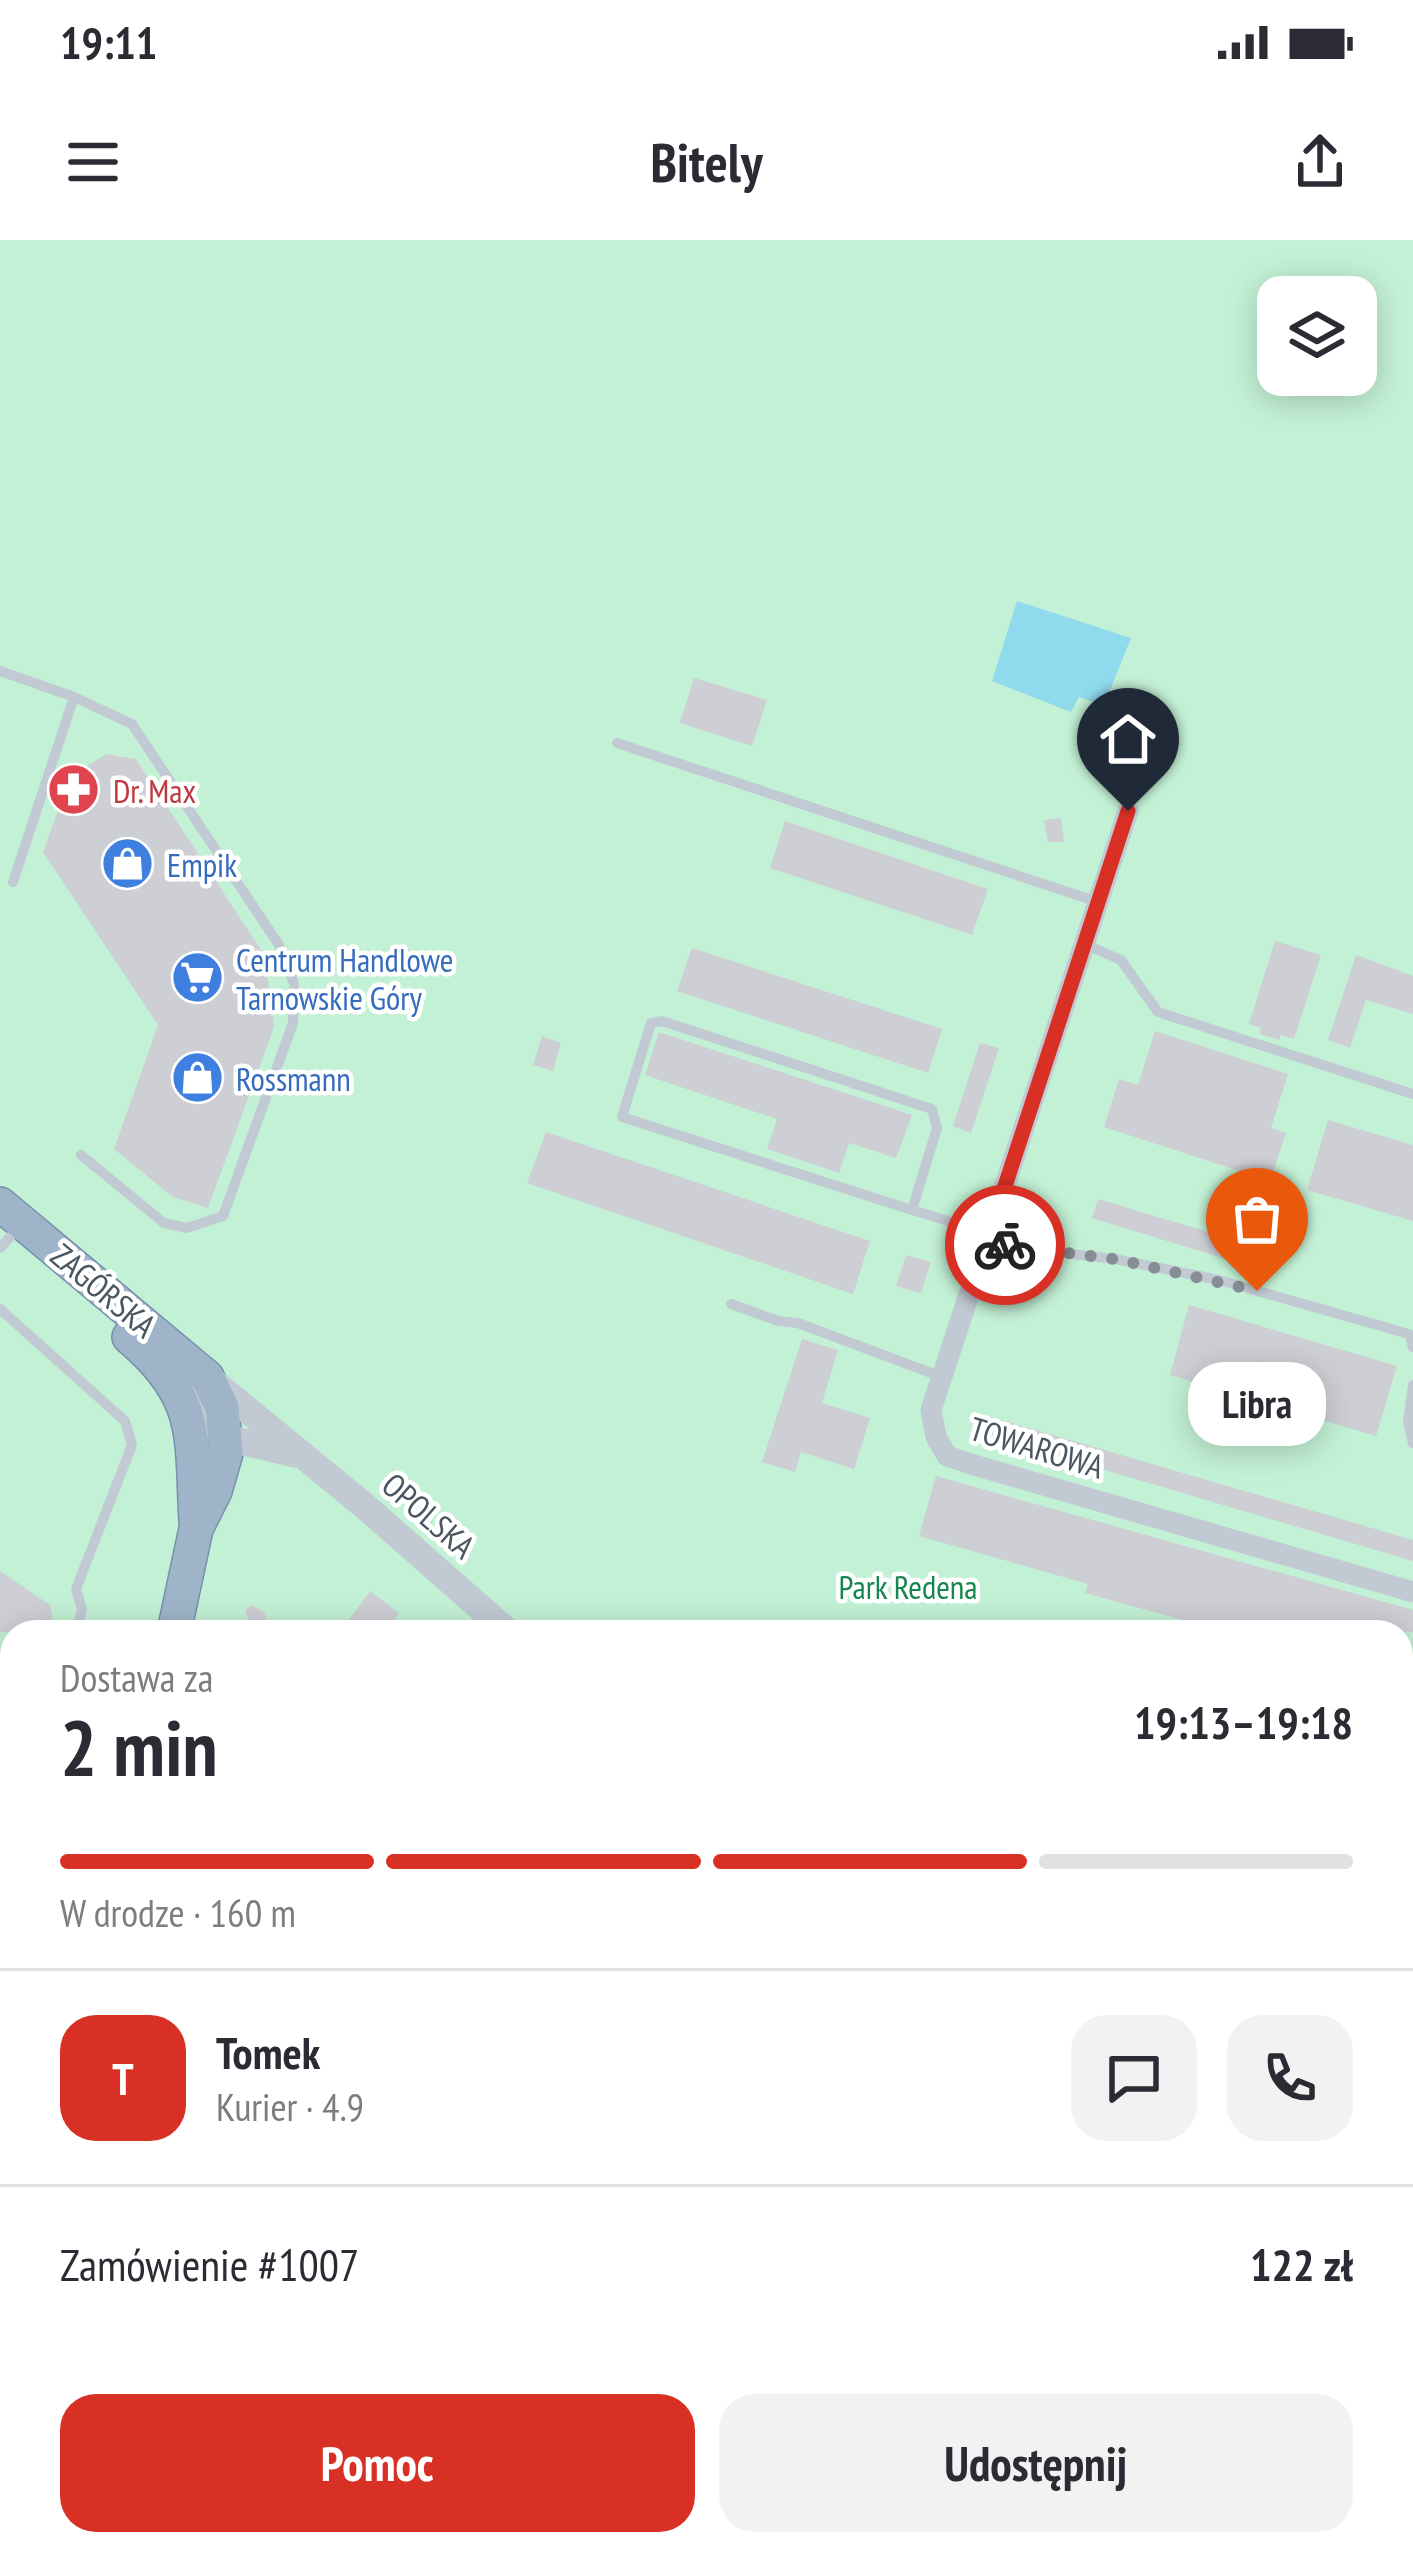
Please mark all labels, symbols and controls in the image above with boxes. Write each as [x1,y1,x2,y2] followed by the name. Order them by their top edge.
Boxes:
[60,13,157,71] text: 19:11
[650,127,763,197] text: Bitely
[60,129,126,195] icon: menu
[1287,129,1353,195] icon: share
[1257,276,1377,396] map controls
[1257,276,1377,396] button: layers
[1077,688,1179,811] pin
[1095,706,1161,772] icon: home
[46,762,102,818] pharmacy icon: Dr. Max
[113,769,196,812] place label: Dr. Max
[100,836,156,892] shop icon: Empik
[167,843,237,886] place label: Empik
[236,938,453,1019] place label: Centrum Handlowe Tarnowskie Góry
[169,950,225,1006] supermarket icon: Centrum Handlowe Tarnowskie Góry
[169,1050,225,1106] shop icon: Rossmann
[236,1057,351,1100] place label: Rossmann
[1206,1168,1308,1291] pin
[945,1185,1065,1305] courier
[1224,1186,1290,1252] icon: bag
[972,1212,1038,1278] icon: bike
[43,1234,166,1347] street label: ZAGÓRSKA
[1188,1363,1326,1447] callout: Libra
[1222,1378,1292,1429] text: Libra
[965,1406,1109,1488] street label: TOWAROWA
[374,1463,485,1567] street label: OPOLSKA
[838,1565,978,1608] park label: Park Redena
[60,1652,213,1703] text: Dostawa za
[1134,1693,1353,1751] text: 19:13–19:18
[60,1697,218,1798] text: 2 min
[60,1887,296,1938] text: W drodze · 160 m
[1071,2015,1197,2141] button: chat
[1227,2015,1353,2141] button: phone
[216,2023,320,2081] text: Tomek
[112,2049,134,2107] text: T
[216,2081,364,2132] text: Kurier · 4.9
[60,2235,359,2293] text: Zamówienie #1007
[1250,2235,1353,2293] text: 122 zł
[60,2394,695,2532] button: Pomoc
[719,2394,1353,2532] button: Udostępnij

